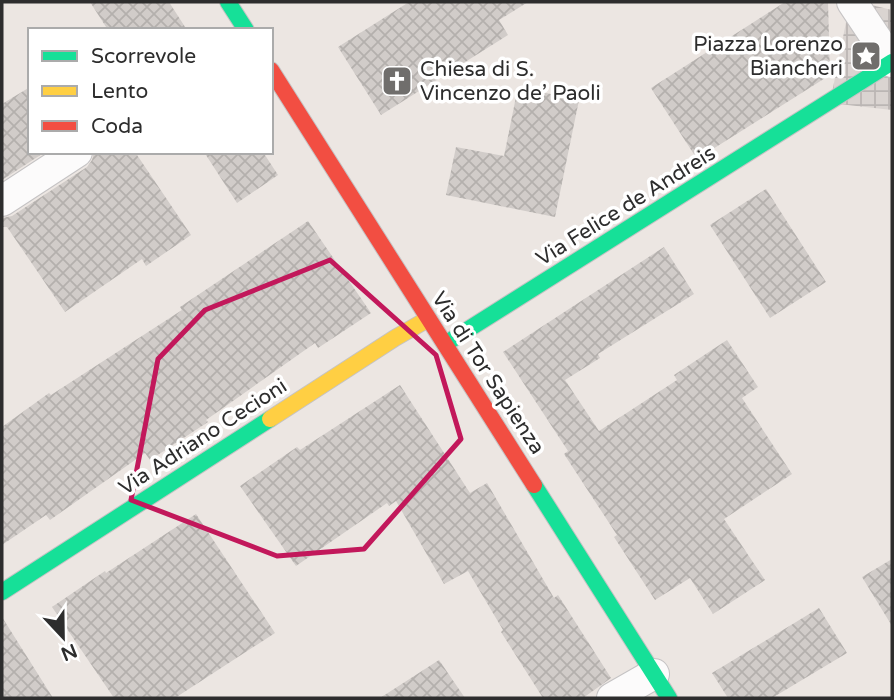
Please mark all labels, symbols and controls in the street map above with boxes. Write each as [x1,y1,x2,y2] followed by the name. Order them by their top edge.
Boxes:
[28,28,273,154] legend
[693,32,843,81] place label: Piazza Lorenzo Biancheri
[849,39,883,73] place icon: Piazza Lorenzo Biancheri
[91,44,196,69] text: Scorrevole
[420,57,601,106] place label: Chiesa di S. Vincenzo de’ Paoli
[380,64,414,98] church icon: Chiesa di S. Vincenzo de’ Paoli
[91,79,148,104] text: Lento
[91,114,143,139] text: Coda
[532,141,720,271] street label: Via Felice de Andreis
[426,287,550,459] street label: Via di Tor Sapienza
[114,373,292,501] street label: Via Adriano Cecioni
[28,602,98,672] north arrow
[58,639,80,665] text: N

